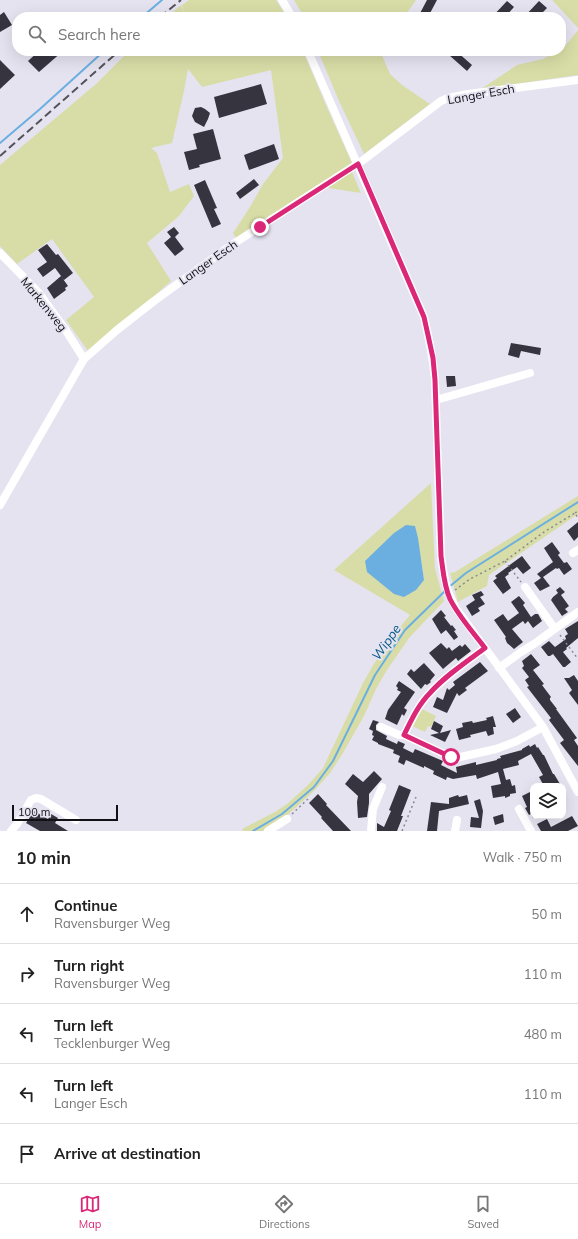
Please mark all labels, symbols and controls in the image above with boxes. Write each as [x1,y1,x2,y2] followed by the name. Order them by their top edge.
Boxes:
[12,12,566,56] search box
[26,23,48,45] icon: search
[58,25,140,44] text: Search here
[446,81,516,107] street label: Langer Esch
[251,218,269,236] route end
[176,236,240,288] street label: Langer Esch
[18,274,70,334] street label: Markenweg
[368,621,404,663] water label: Wippe
[442,748,460,766] route start
[530,783,566,819] map controls
[530,783,566,819] button: layers
[12,803,118,822] scale bar
[18,805,50,819] text: 100 m
[16,847,71,868] text: 10 min
[483,849,562,865] text: Walk · 750 m
[54,896,117,915] text: Continue
[16,903,38,925] icon: ahead
[532,906,562,922] text: 50 m
[54,915,170,931] text: Ravensburger Weg
[54,956,124,975] text: Turn right
[16,963,38,985] icon: right
[524,966,562,982] text: 110 m
[54,975,170,991] text: Ravensburger Weg
[54,1016,113,1035] text: Turn left
[16,1023,38,1045] icon: left
[524,1026,562,1042] text: 480 m
[54,1035,170,1051] text: Tecklenburger Weg
[54,1076,113,1095] text: Turn left
[16,1083,38,1105] icon: left
[524,1086,562,1102] text: 110 m
[54,1095,128,1111] text: Langer Esch
[16,1143,38,1165] icon: arrive
[54,1144,201,1163] text: Arrive at destination
[79,1193,101,1231] tab: Map
[259,1193,310,1231] tab: Directions
[467,1193,499,1231] tab: Saved

